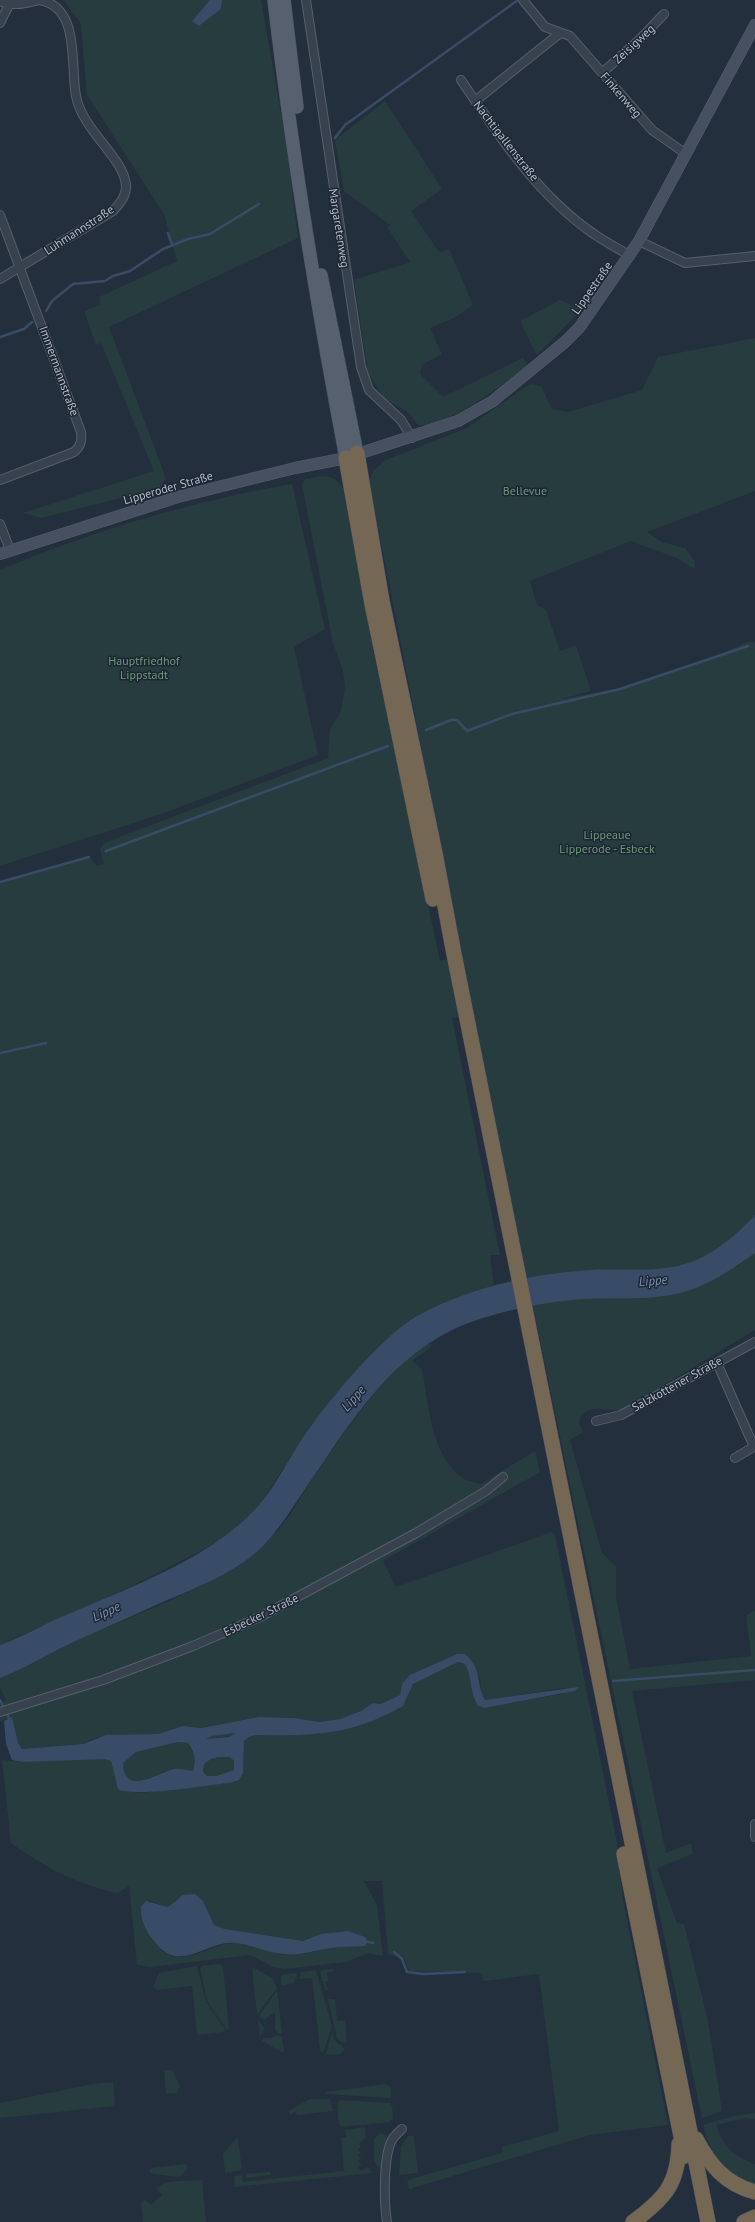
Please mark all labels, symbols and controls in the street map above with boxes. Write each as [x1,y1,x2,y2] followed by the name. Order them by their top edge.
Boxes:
[610,21,657,67] street label: Zeisigweg
[598,69,645,120] street label: Finkenweg
[470,98,542,184] street label: Nachtigallenstraße
[326,187,353,269] street label: Margaretenweg
[41,201,116,258] street label: Luhmannstraße
[568,258,615,317] street label: Lippestraße
[36,324,83,418] street label: Immermannstraße
[121,468,214,507] street label: Lipperoder Straße
[503,483,547,498] park label: Bellevue
[108,653,181,682] park label: Hauptfriedhof Lippstadt
[559,827,655,856] park label: Lippeaue Lipperode - Esbeck
[638,1271,668,1290] water label: Lippe
[629,1353,725,1415] street label: Salzkottener Straße
[337,1382,369,1415] water label: Lippe
[221,1590,301,1639] street label: Esbecker Straße
[89,1598,123,1625] water label: Lippe

